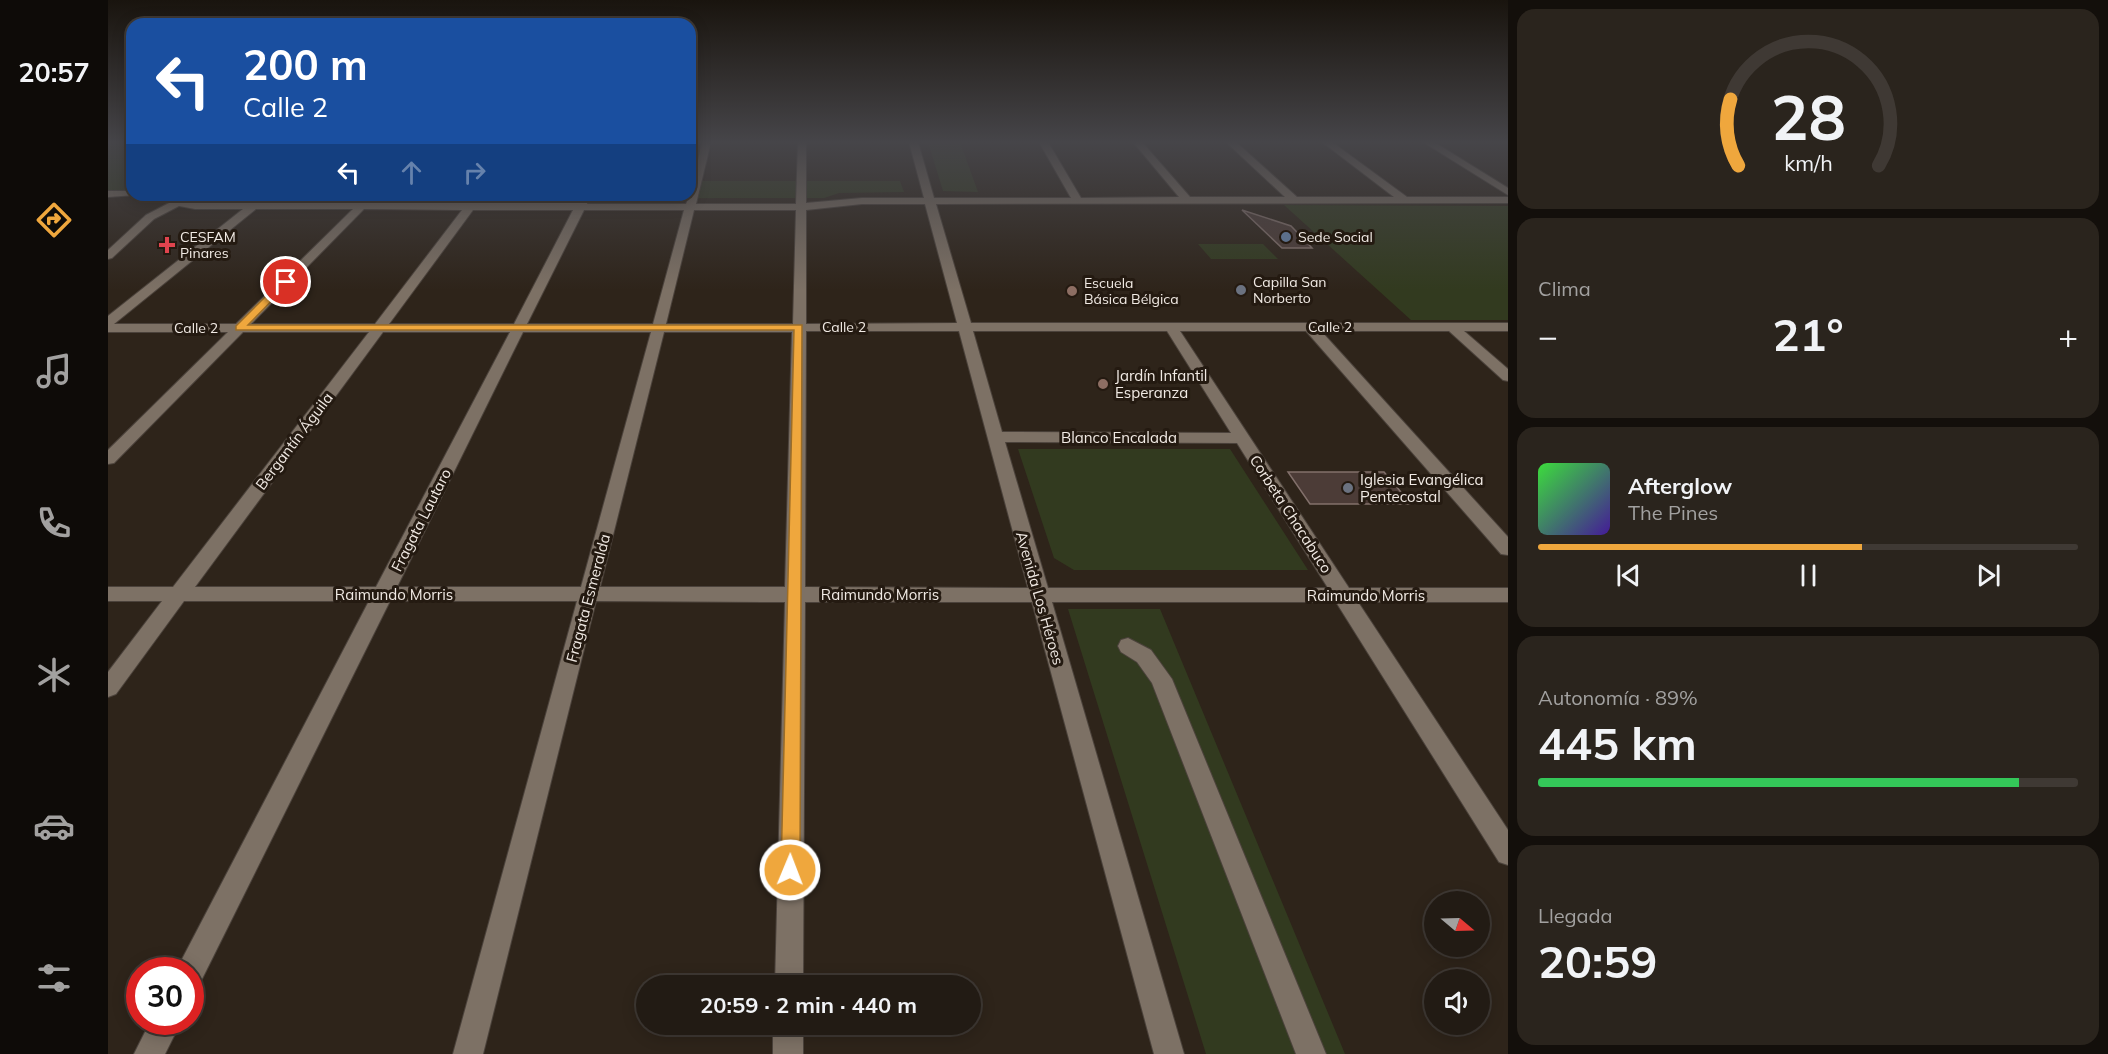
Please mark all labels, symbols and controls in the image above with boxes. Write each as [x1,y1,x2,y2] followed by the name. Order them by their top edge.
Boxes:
[243,38,368,91] text: 200 m
[144,42,222,120] icon: left
[18,55,90,89] text: 20:57
[1771,77,1845,156] text: 28
[243,90,328,124] text: Calle 2
[1784,149,1832,176] text: km/h
[332,156,365,189] icon: left
[395,156,428,189] icon: ahead
[458,156,491,189] icon: right
[33,199,75,241] icon: directions
[180,228,236,262] place label: CESFAM Pinares
[1298,228,1373,246] place label: Sede Social
[1279,230,1293,244] marker: Sede Social
[158,236,176,254] marker: CESFAM Pinares
[260,256,311,307] pin
[269,265,302,298] icon: arrive
[1253,273,1327,307] place label: Capilla San Norberto
[1084,274,1179,308] place label: Escuela Básica Bélgica
[1538,276,1591,301] text: Clima
[1234,283,1248,297] marker: Capilla San Norberto
[1065,284,1079,298] marker: Escuela Básica Bélgica
[1772,306,1844,362] text: 21°
[1538,315,1558,356] text: −
[2058,315,2078,356] text: +
[822,318,866,336] street label: Calle 2
[1308,318,1352,336] street label: Calle 2
[174,319,218,337] street label: Calle 2
[33,350,75,392] icon: music
[1115,366,1207,402] place label: Jardín Infantil Esperanza
[1096,377,1110,391] marker: Jardín Infantil Esperanza
[251,389,337,493] street label: Bergantín Águila
[1061,428,1177,447] street label: Blanco Encalada
[1246,451,1336,577] street label: Corbeta Chacabuco
[387,465,455,575] street label: Fragata Lautaro
[1360,470,1484,506] place label: Iglesia Evangélica Pentecostal
[1628,472,1732,500] text: Afterglow
[1341,481,1355,495] marker: Iglesia Evangélica Pentecostal
[1628,500,1718,525] text: The Pines
[33,502,75,544] icon: phone
[1012,529,1068,667] street label: Avenida Los Héroes
[562,532,614,664] street label: Fragata Esmeralda
[1612,559,1645,592] icon: previous
[1792,559,1825,592] icon: pause
[1972,559,2005,592] icon: next
[335,585,453,604] street label: Raimundo Morris
[821,585,939,604] street label: Raimundo Morris
[1307,586,1425,605] street label: Raimundo Morris
[33,654,75,696] icon: climate
[1538,685,1698,710] text: Autonomía · 89%
[1538,715,1697,771] text: 445 km
[33,805,75,847] icon: car
[758,838,822,902] position arrow
[1424,891,1490,957] north arrow
[1424,891,1490,1035] map controls
[1538,903,1613,928] text: Llegada
[1538,933,1657,989] text: 20:59
[33,957,75,999] icon: filters
[126,957,204,1035] speed limit sign: 30
[1424,969,1490,1035] button: sound
[700,991,917,1019] text: 20:59 · 2 min · 440 m

